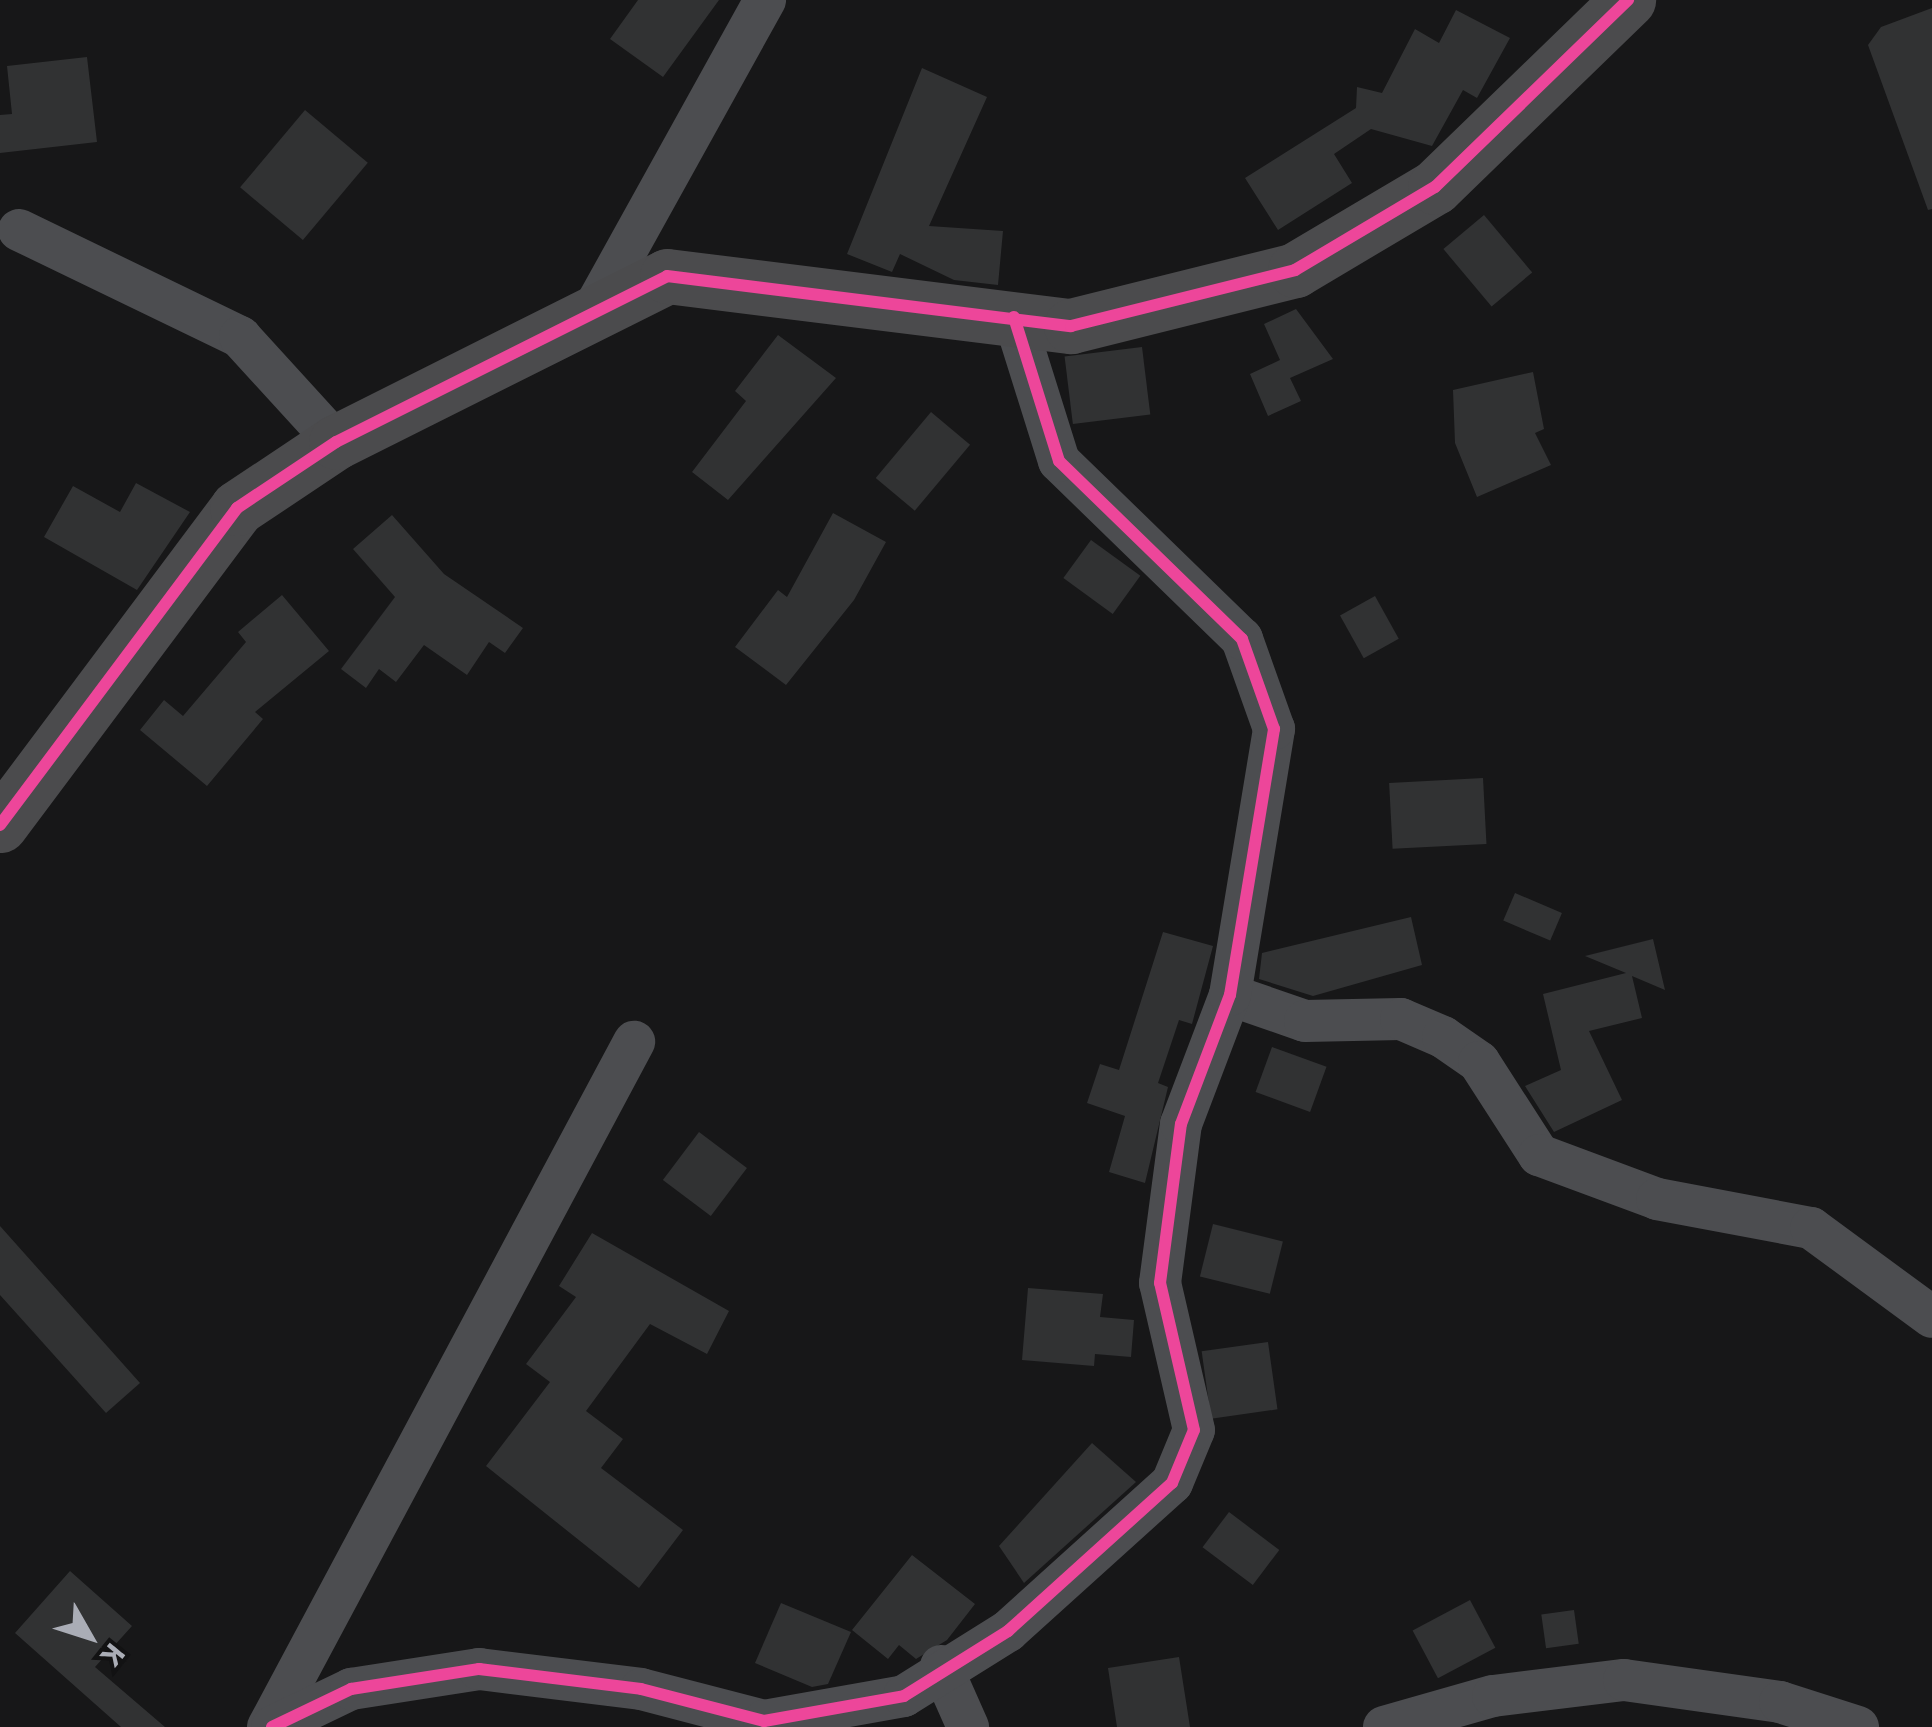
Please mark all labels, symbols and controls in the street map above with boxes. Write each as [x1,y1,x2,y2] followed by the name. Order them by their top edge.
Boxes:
[40,1587,140,1687] north arrow
[94,1638,133,1674] text: K

